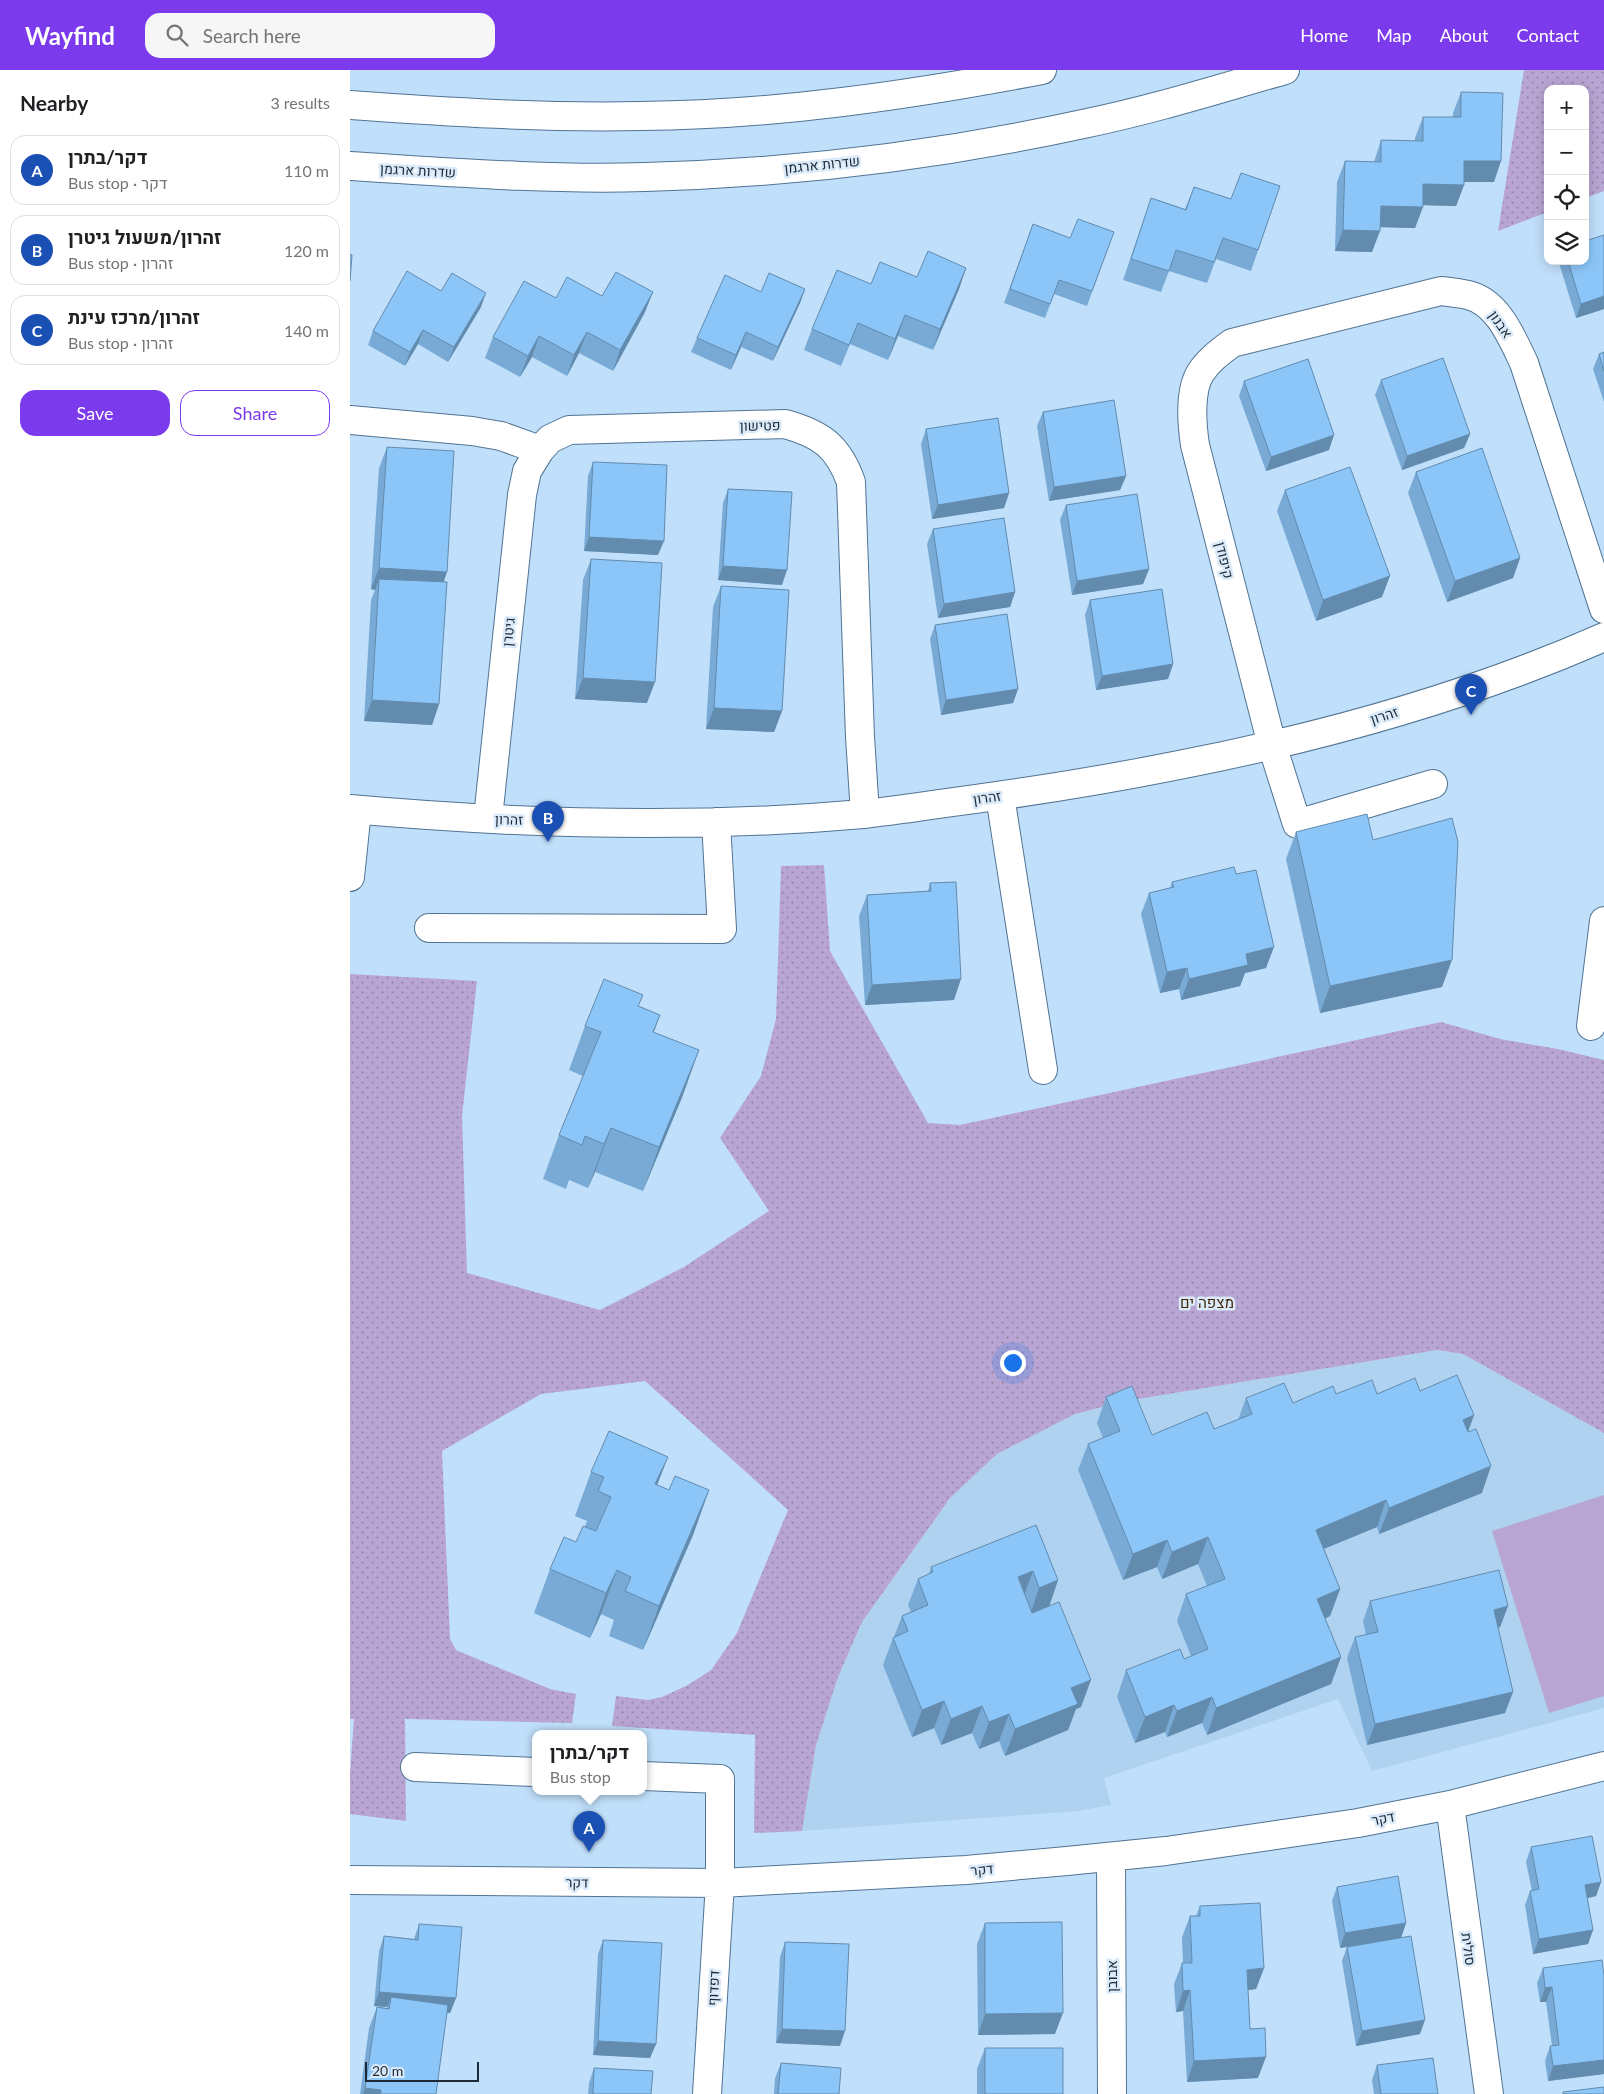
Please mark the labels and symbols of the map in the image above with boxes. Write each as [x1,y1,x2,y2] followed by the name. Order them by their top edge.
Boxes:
[783,152,861,176] street label: שדרות ארגמן
[380,160,456,180] street label: שדרות ארגמן
[1486,307,1516,341] street label: אבנון
[739,416,781,434] street label: פטישון
[1212,540,1238,580] street label: קיפודן
[498,617,518,647] street label: גיטרן
[1455,674,1487,715] pin: C
[1368,703,1400,727] street label: זהרון
[972,787,1002,807] street label: זהרון
[532,801,564,842] pin: B
[495,810,523,828] street label: זהרון
[1180,1293,1234,1311] district label: מצפה ים
[1000,1350,1026,1376] your location
[1370,1807,1396,1829] street label: דקר
[573,1811,605,1852] pin: A
[970,1860,994,1878] street label: דקר
[565,1873,589,1891] street label: דקר
[1458,1931,1480,1967] street label: סולית
[1103,1960,1120,1992] street label: אבובן
[704,1970,722,2006] street label: דפדוף
[365,2059,479,2082] scale bar

